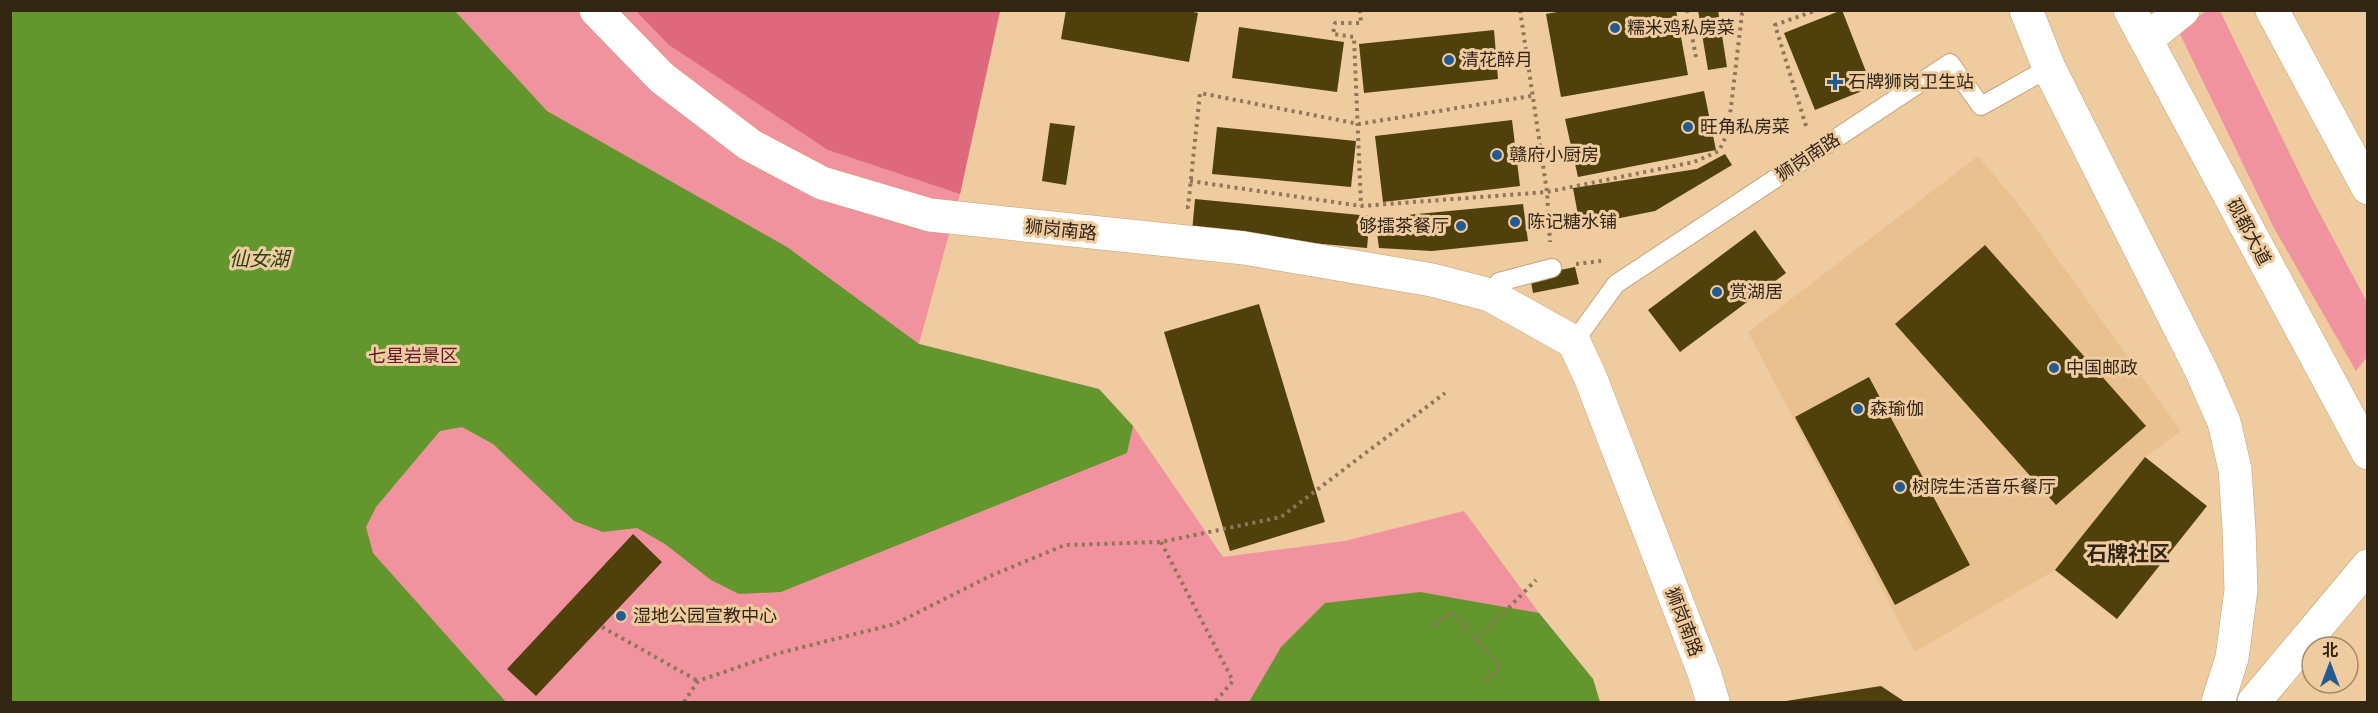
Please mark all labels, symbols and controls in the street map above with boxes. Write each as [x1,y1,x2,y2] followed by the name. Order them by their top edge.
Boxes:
[1627,17,1735,38] place label: 糯米鸡私房菜
[1608,21,1622,35] marker: 糯米鸡私房菜
[1461,49,1533,70] place label: 清花醉月
[1442,53,1456,67] marker: 清花醉月
[1848,71,1974,92] place label: 石牌狮岗卫生站
[1826,73,1844,91] marker: 石牌狮岗卫生站
[1700,116,1790,137] place label: 旺角私房菜
[1681,120,1695,134] marker: 旺角私房菜
[1772,128,1844,185] street label: 狮岗南路
[1509,144,1599,165] place label: 赣府小厨房
[1490,148,1504,162] marker: 赣府小厨房
[2223,195,2276,268] street label: 砚都大道
[1527,211,1617,232] place label: 陈记糖水铺
[1024,215,1098,244] street label: 狮岗南路
[1359,215,1449,236] place label: 够擂茶餐厅
[1508,215,1522,229] marker: 陈记糖水铺
[1454,219,1468,233] marker: 够擂茶餐厅
[229,247,292,271] water label: 仙女湖
[1729,281,1783,302] place label: 赏湖居
[1710,285,1724,299] marker: 赏湖居
[368,345,458,366] park label: 七星岩景区
[2066,357,2138,378] place label: 中国邮政
[2047,361,2061,375] marker: 中国邮政
[1870,398,1924,419] place label: 森瑜伽
[1851,402,1865,416] marker: 森瑜伽
[1912,476,2056,497] place label: 树院生活音乐餐厅
[1893,480,1907,494] marker: 树院生活音乐餐厅
[2086,541,2170,566] district label: 石牌社区
[1662,584,1707,659] street label: 狮岗南路
[633,605,777,626] place label: 湿地公园宣教中心
[614,609,628,623] marker: 湿地公园宣教中心
[2300,635,2360,695] north arrow
[2322,641,2338,660] text: 北

